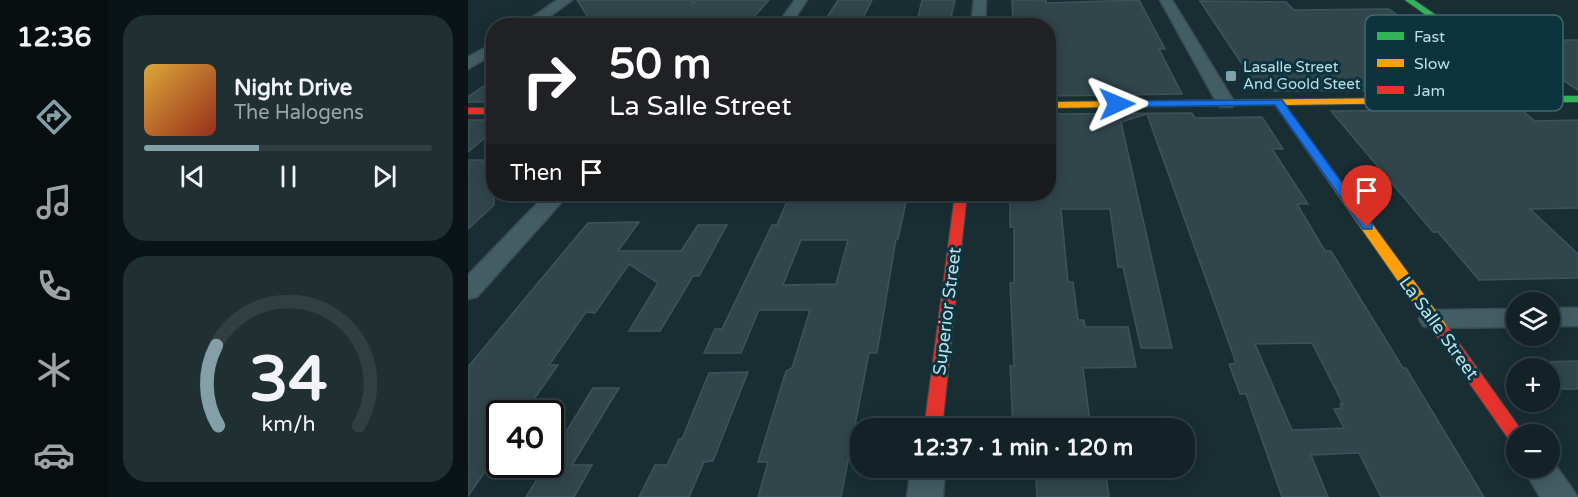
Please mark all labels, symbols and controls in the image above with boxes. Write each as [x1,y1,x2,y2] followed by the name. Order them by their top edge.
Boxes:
[1365,15,1563,111] legend
[17,21,91,54] text: 12:36
[1414,27,1445,47] text: Fast
[609,39,711,90] text: 50 m
[510,42,588,120] icon: right
[1414,54,1450,74] text: Slow
[1243,58,1361,93] place label: Lasalle Street And Goold Steet
[1224,69,1238,83] marker: Lasalle Street And Goold Steet
[1085,72,1149,136] position arrow
[234,75,352,101] text: Night Drive
[1414,81,1445,101] text: Jam
[609,90,791,123] text: La Salle Street
[33,96,75,138] icon: directions
[234,101,364,125] text: The Halogens
[575,156,608,189] icon: arrive
[176,160,209,193] icon: previous
[272,160,305,193] icon: pause
[368,160,401,193] icon: next
[510,160,563,186] text: Then
[1341,165,1392,227] pin
[1350,174,1383,207] icon: arrive
[33,181,75,223] icon: music
[928,246,966,376] street label: Superior Street
[33,265,75,307] icon: phone
[1394,272,1484,384] street label: La Salle Street
[1506,292,1560,478] map controls
[1506,292,1560,346] button: layers
[249,343,327,418] text: 34
[33,349,75,391] icon: climate
[1506,358,1560,412] button: +
[486,400,564,478] speed limit sign: 40
[261,411,315,437] text: km/h
[1506,424,1560,478] button: −
[33,434,75,476] icon: car
[912,435,1133,461] text: 12:37 · 1 min · 120 m

